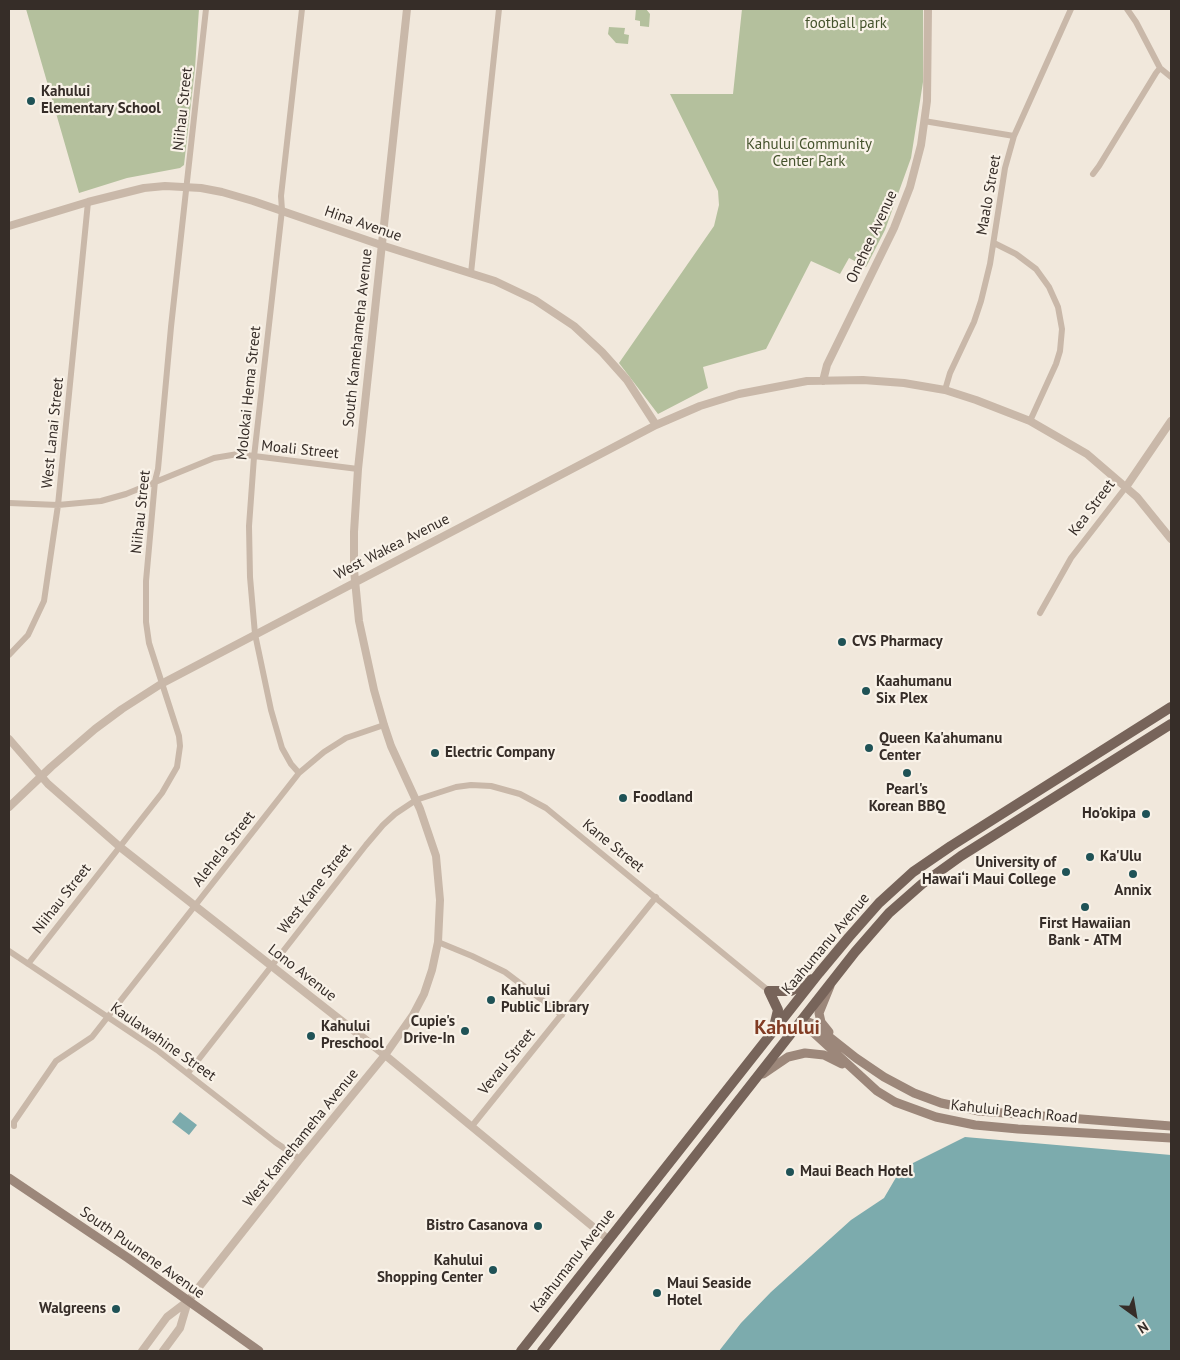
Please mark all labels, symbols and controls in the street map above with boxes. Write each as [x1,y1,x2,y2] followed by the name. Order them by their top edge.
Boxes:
[805,15,887,33] park label: football park
[170,66,196,152] street label: Niihau Street
[41,83,161,118] place label: Kahului Elementary School
[25,95,37,107] marker: Kahului Elementary School
[746,136,872,171] park label: Kahului Community Center Park
[973,153,1005,237] street label: Maalo Street
[843,188,901,286] street label: Onehee Avenue
[322,202,404,246] street label: Hina Avenue
[340,248,376,428] street label: South Kamehameha Avenue
[233,325,265,461] street label: Molokai Hema Street
[38,377,68,489] street label: West Lanai Street
[260,437,340,463] street label: Moali Street
[128,469,154,555] street label: Niihau Street
[1065,476,1119,540] street label: Kea Street
[331,510,453,584] street label: West Wakea Avenue
[852,633,943,651] place label: CVS Pharmacy
[836,636,848,648] marker: CVS Pharmacy
[876,673,952,708] place label: Kaahumanu Six Plex
[860,685,872,697] marker: Kaahumanu Six Plex
[879,730,1002,765] place label: Queen Ka'ahumanu Center
[863,742,875,754] marker: Queen Ka'ahumanu Center
[445,744,555,762] place label: Electric Company
[429,747,441,759] marker: Electric Company
[901,767,913,779] marker: Pearl's Korean BBQ
[869,781,945,816] place label: Pearl's Korean BBQ
[633,789,693,807] place label: Foodland
[617,792,629,804] marker: Foodland
[1082,805,1136,823] place label: Ho'okipa
[189,808,259,890] street label: Alehela Street
[1140,808,1152,820] marker: Ho'okipa
[578,816,648,876] street label: Kane Street
[274,840,356,938] street label: West Kane Street
[1100,848,1142,866] place label: Ka'Ulu
[1084,851,1096,863] marker: Ka'Ulu
[922,854,1056,889] place label: University of Hawai‘i Maui College
[29,860,95,938] street label: Niihau Street
[1060,866,1072,878] marker: University of Hawai‘i Maui College
[1127,868,1139,880] marker: Annix
[1114,882,1152,900] place label: Annix
[778,890,874,998] street label: Kaahumanu Avenue
[1079,901,1091,913] marker: First Hawaiian Bank - ATM
[1039,915,1131,950] place label: First Hawaiian Bank - ATM
[264,941,340,1005] street label: Lono Avenue
[501,982,589,1017] place label: Kahului Public Library
[485,994,497,1006] marker: Kahului Public Library
[107,999,219,1085] street label: Kaulawahine Street
[403,1013,455,1048] place label: Cupie's Drive-In
[754,1016,820,1040] district label: Kahului
[321,1018,384,1053] place label: Kahului Preschool
[459,1025,471,1037] marker: Cupie's Drive-In
[475,1025,539,1099] street label: Vevau Street
[305,1030,317,1042] marker: Kahului Preschool
[240,1065,362,1211] street label: West Kamehameha Avenue
[950,1096,1078,1128] street label: Kahului Beach Road
[800,1163,913,1181] place label: Maui Beach Hotel
[784,1166,796,1178] marker: Maui Beach Hotel
[76,1203,208,1303] street label: South Puunene Avenue
[527,1206,619,1316] street label: Kaahumanu Avenue
[426,1217,528,1235] place label: Bistro Casanova
[532,1220,544,1232] marker: Bistro Casanova
[377,1252,483,1287] place label: Kahului Shopping Center
[487,1264,499,1276] marker: Kahului Shopping Center
[667,1275,751,1310] place label: Maui Seaside Hotel
[651,1287,663,1299] marker: Maui Seaside Hotel
[1110,1290,1160,1340] north arrow
[39,1300,106,1318] place label: Walgreens
[110,1303,122,1315] marker: Walgreens
[1134,1318,1152,1338] text: N

